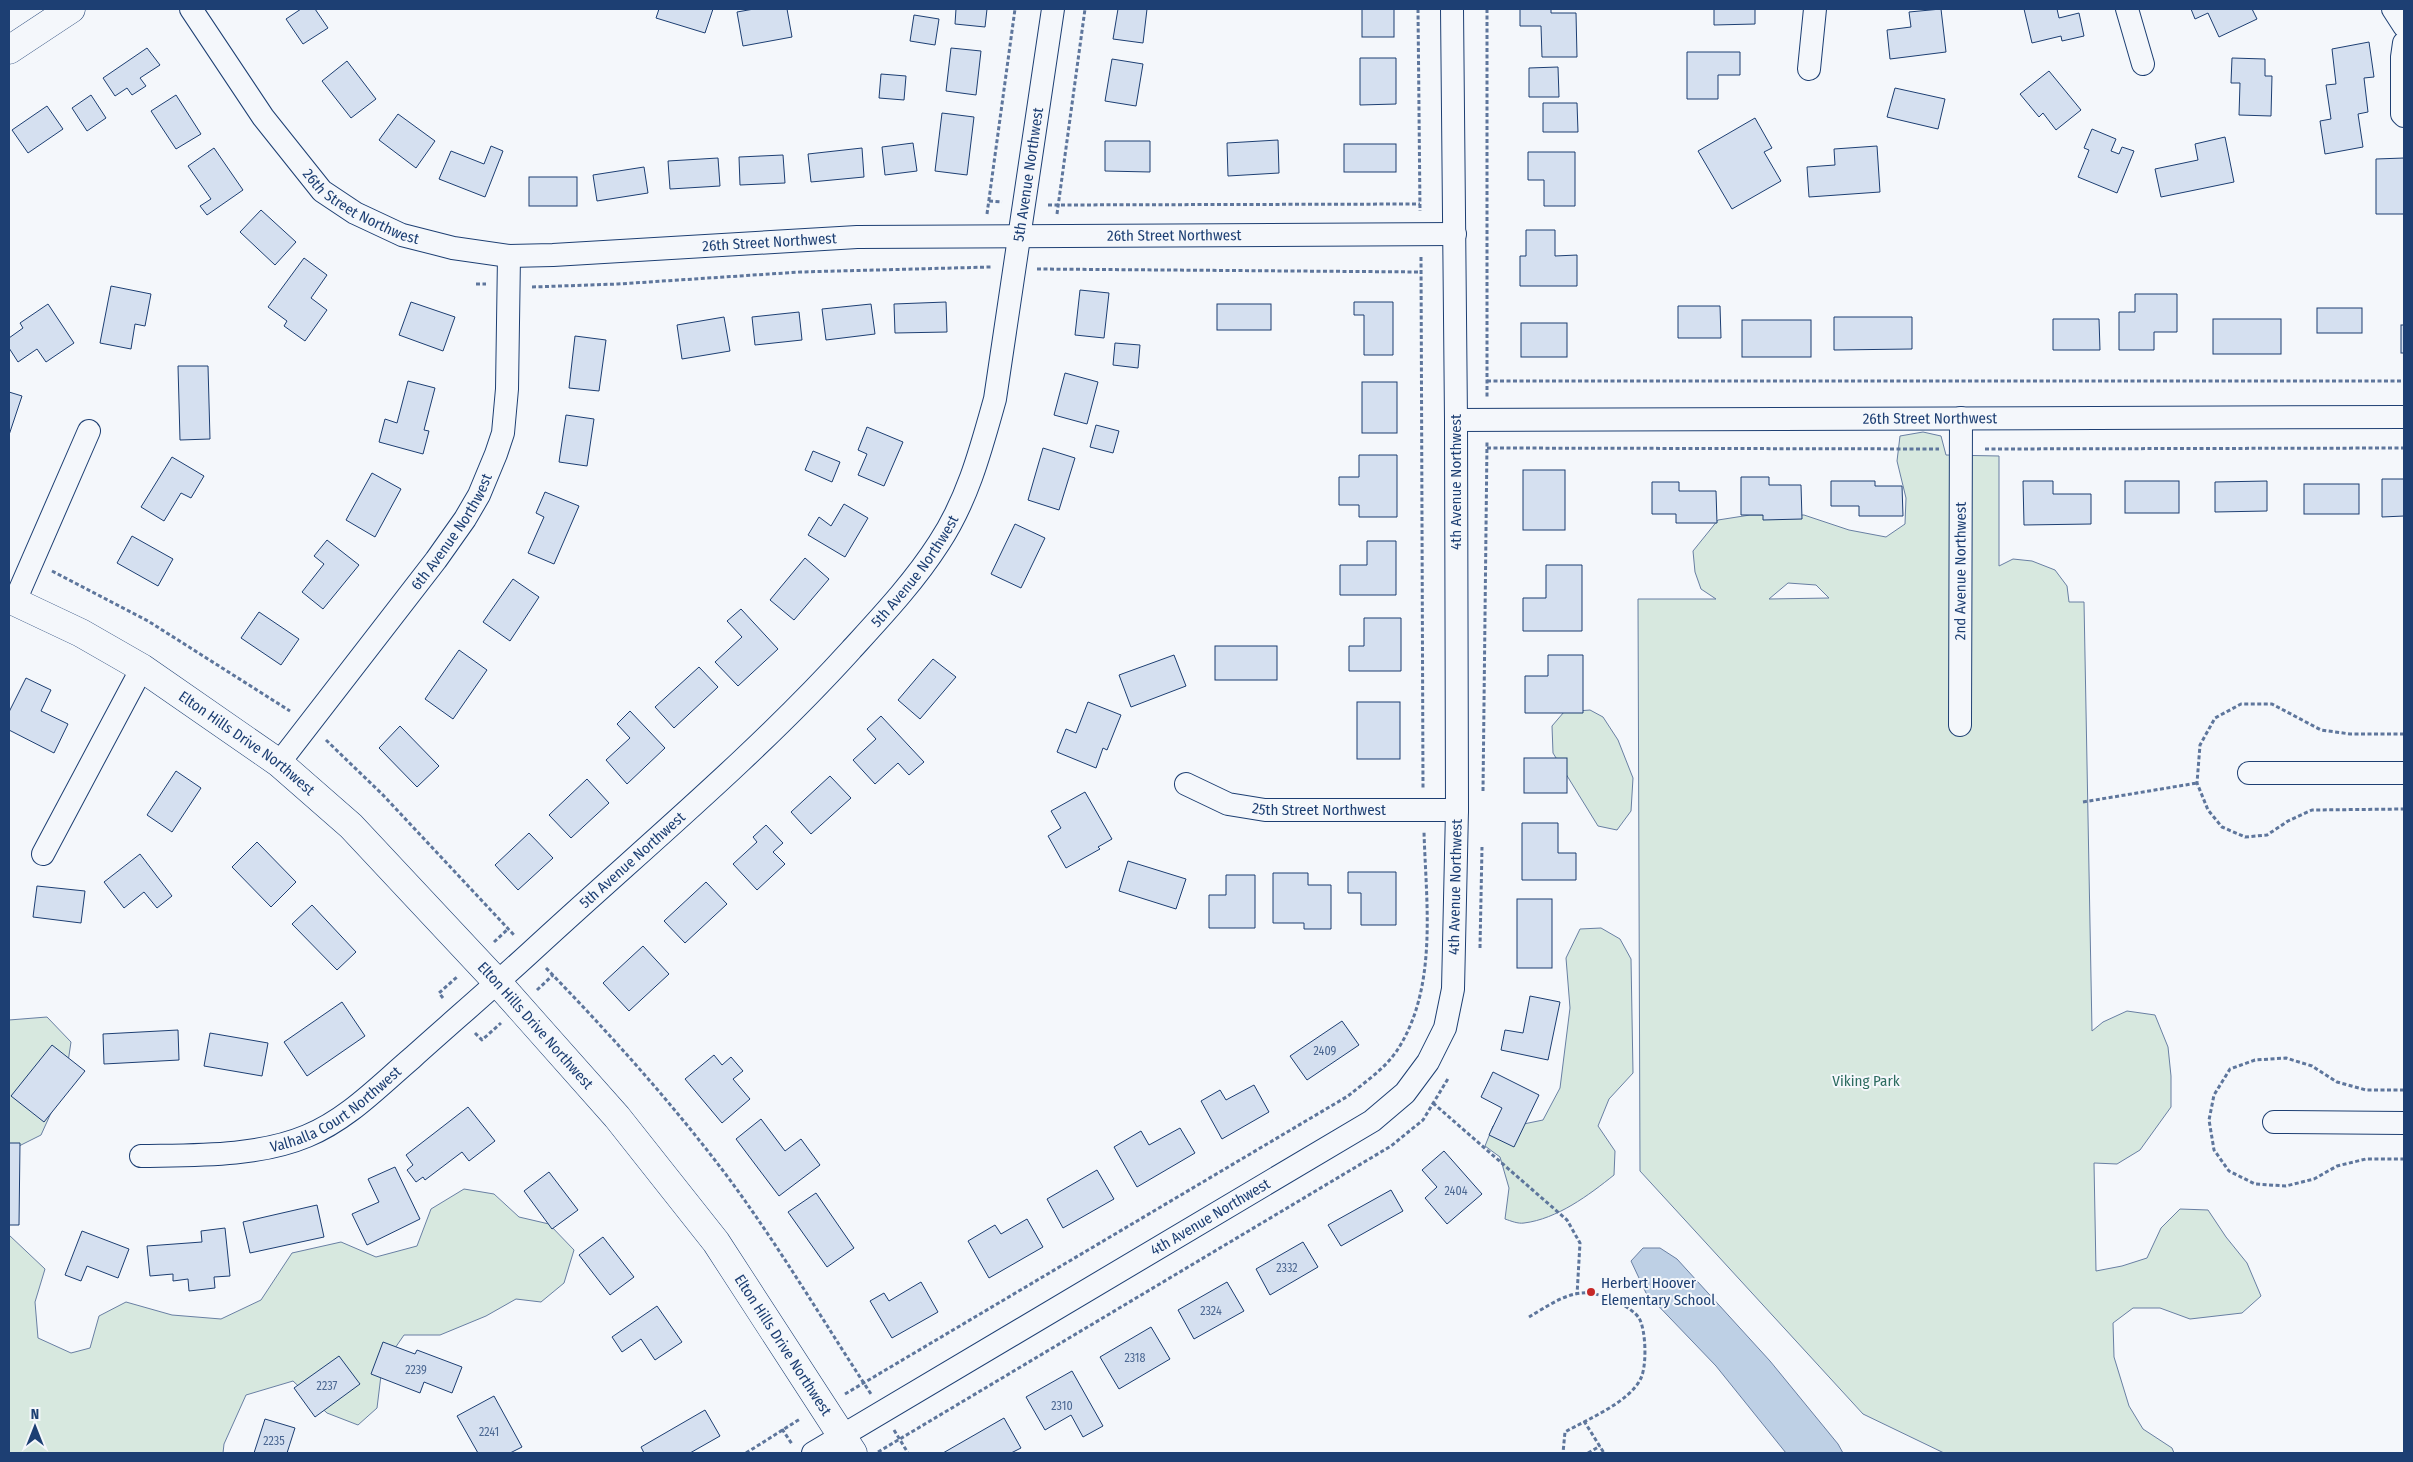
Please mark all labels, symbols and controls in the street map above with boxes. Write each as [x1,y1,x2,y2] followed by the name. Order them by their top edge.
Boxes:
[1010,106,1047,243] street label: 5th Avenue Northwest
[299,165,421,248] street label: 26th Street Northwest
[1107,226,1242,245] street label: 26th Street Northwest
[702,229,837,255] street label: 26th Street Northwest
[1863,409,1997,428] street label: 26th Street Northwest
[1447,414,1465,550] street label: 4th Avenue Northwest
[407,471,496,594] street label: 6th Avenue Northwest
[1951,502,1970,640] street label: 2nd Avenue Northwest
[867,512,962,631] street label: 5th Avenue Northwest
[175,687,319,799] street label: Elton Hills Drive Northwest
[1251,799,1386,819] street label: 25th Street Northwest
[576,808,689,912] street label: 5th Avenue Northwest
[1445,819,1466,955] street label: 4th Avenue Northwest
[474,958,597,1093] street label: Elton Hills Drive Northwest
[1314,1044,1337,1058] house number: 2409
[268,1063,405,1156] street label: Valhalla Court Northwest
[1832,1072,1900,1090] park label: Viking Park
[1147,1175,1273,1260] street label: 4th Avenue Northwest
[1445,1184,1468,1198] house number: 2404
[1276,1261,1298,1275] house number: 2332
[731,1271,835,1419] street label: Elton Hills Drive Northwest
[1601,1274,1715,1309] place label: Herbert Hoover Elementary School
[1585,1286,1597,1298] marker: Herbert Hoover Elementary School
[1200,1304,1222,1318] house number: 2324
[1124,1351,1146,1365] house number: 2318
[405,1363,427,1377] house number: 2239
[317,1379,338,1393] house number: 2237
[1051,1399,1073,1413] house number: 2310
[10,1402,60,1452] north arrow
[31,1406,39,1423] text: N
[479,1425,499,1439] house number: 2241
[263,1434,285,1448] house number: 2235

